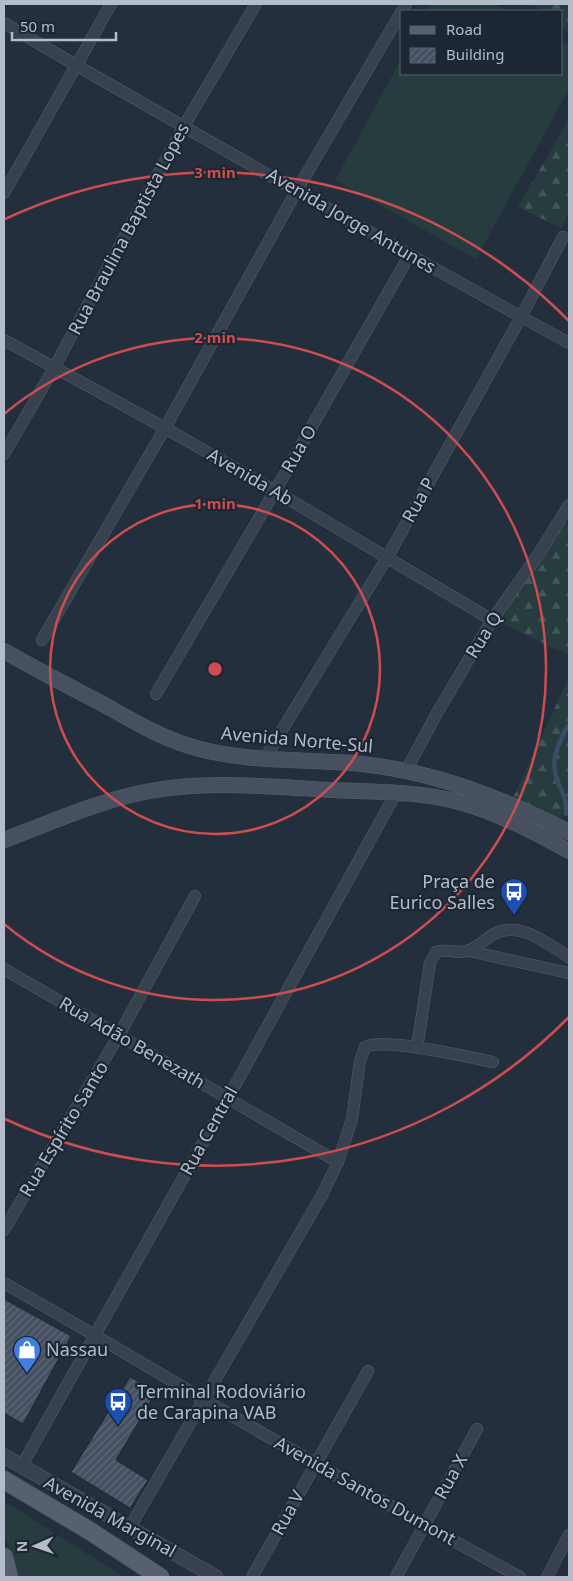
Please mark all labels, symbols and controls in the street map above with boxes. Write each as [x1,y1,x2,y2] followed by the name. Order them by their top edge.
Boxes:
[12,10,116,42] scale bar
[400,10,563,75] legend
[20,16,55,36] text: 50 m
[446,19,482,39] text: Road
[446,44,504,64] text: Building
[62,119,194,339] street label: Rua Braulina Baptista Lopes
[194,162,236,182] text: 3 min
[263,162,440,278] street label: Avenida Jorge Antunes
[194,327,236,347] text: 2 min
[275,420,321,477] street label: Rua O
[203,442,298,510] street label: Avenida Ab
[396,473,440,526] street label: Rua P
[194,493,236,513] text: 1 min
[459,606,507,663] street label: Rua Q
[206,660,224,678] centre of rings
[220,720,374,758] street label: Avenida Norte-Sul
[390,869,495,914] place label: Praça de Eurico Salles
[499,877,529,916] bus stop icon: Praça de Eurico Salles
[55,991,210,1094] street label: Rua Adão Benezath
[13,1056,113,1201] street label: Rua Espírito Santo
[174,1082,242,1179] street label: Rua Central
[12,1335,42,1374] shop icon: Nassau
[46,1337,108,1361] place label: Nassau
[137,1379,306,1424] place label: Terminal Rodoviário de Carapina VAB
[103,1387,133,1426] bus stop icon: Terminal Rodoviário de Carapina VAB
[271,1430,461,1550] street label: Avenida Santos Dumont
[428,1449,472,1503] street label: Rua X
[40,1470,181,1562] street label: Avenida Marginal
[265,1486,309,1539] street label: Rua V
[10,1521,60,1571] north arrow
[12,1540,31,1552] text: N

